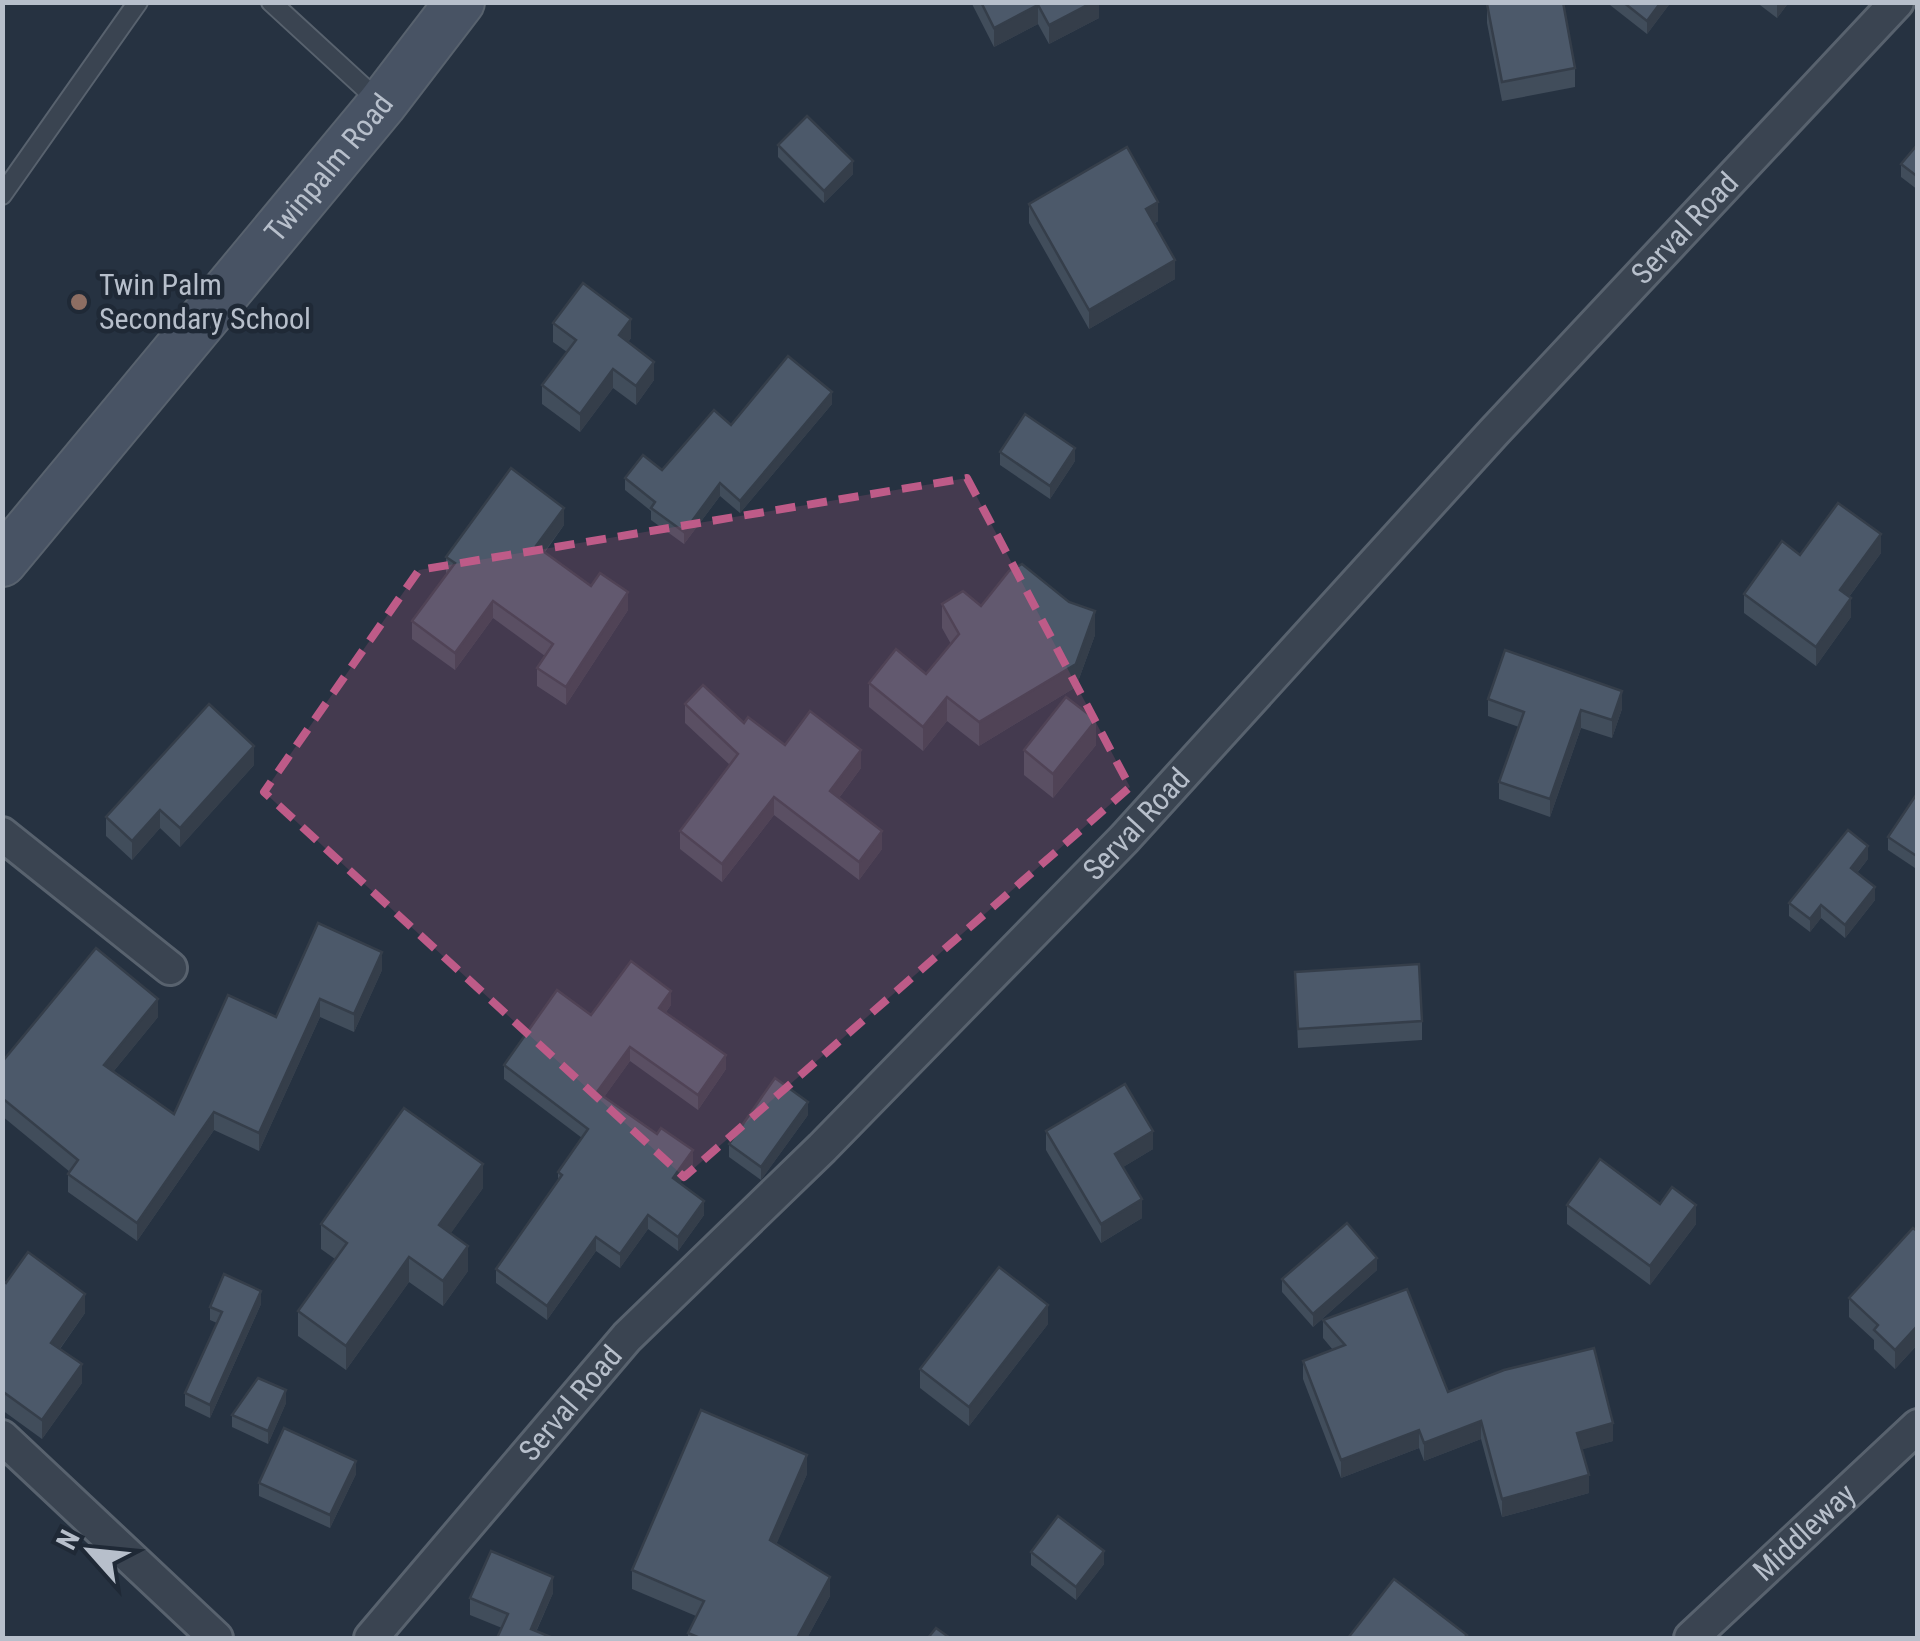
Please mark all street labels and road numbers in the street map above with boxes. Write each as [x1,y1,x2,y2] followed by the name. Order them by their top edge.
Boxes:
[257,87,400,249] street label: Twinpalm Road
[1624,165,1745,291] street label: Serval Road
[1076,761,1197,887] street label: Serval Road
[511,1338,629,1468] street label: Serval Road
[1746,1476,1862,1588] street label: Middleway

